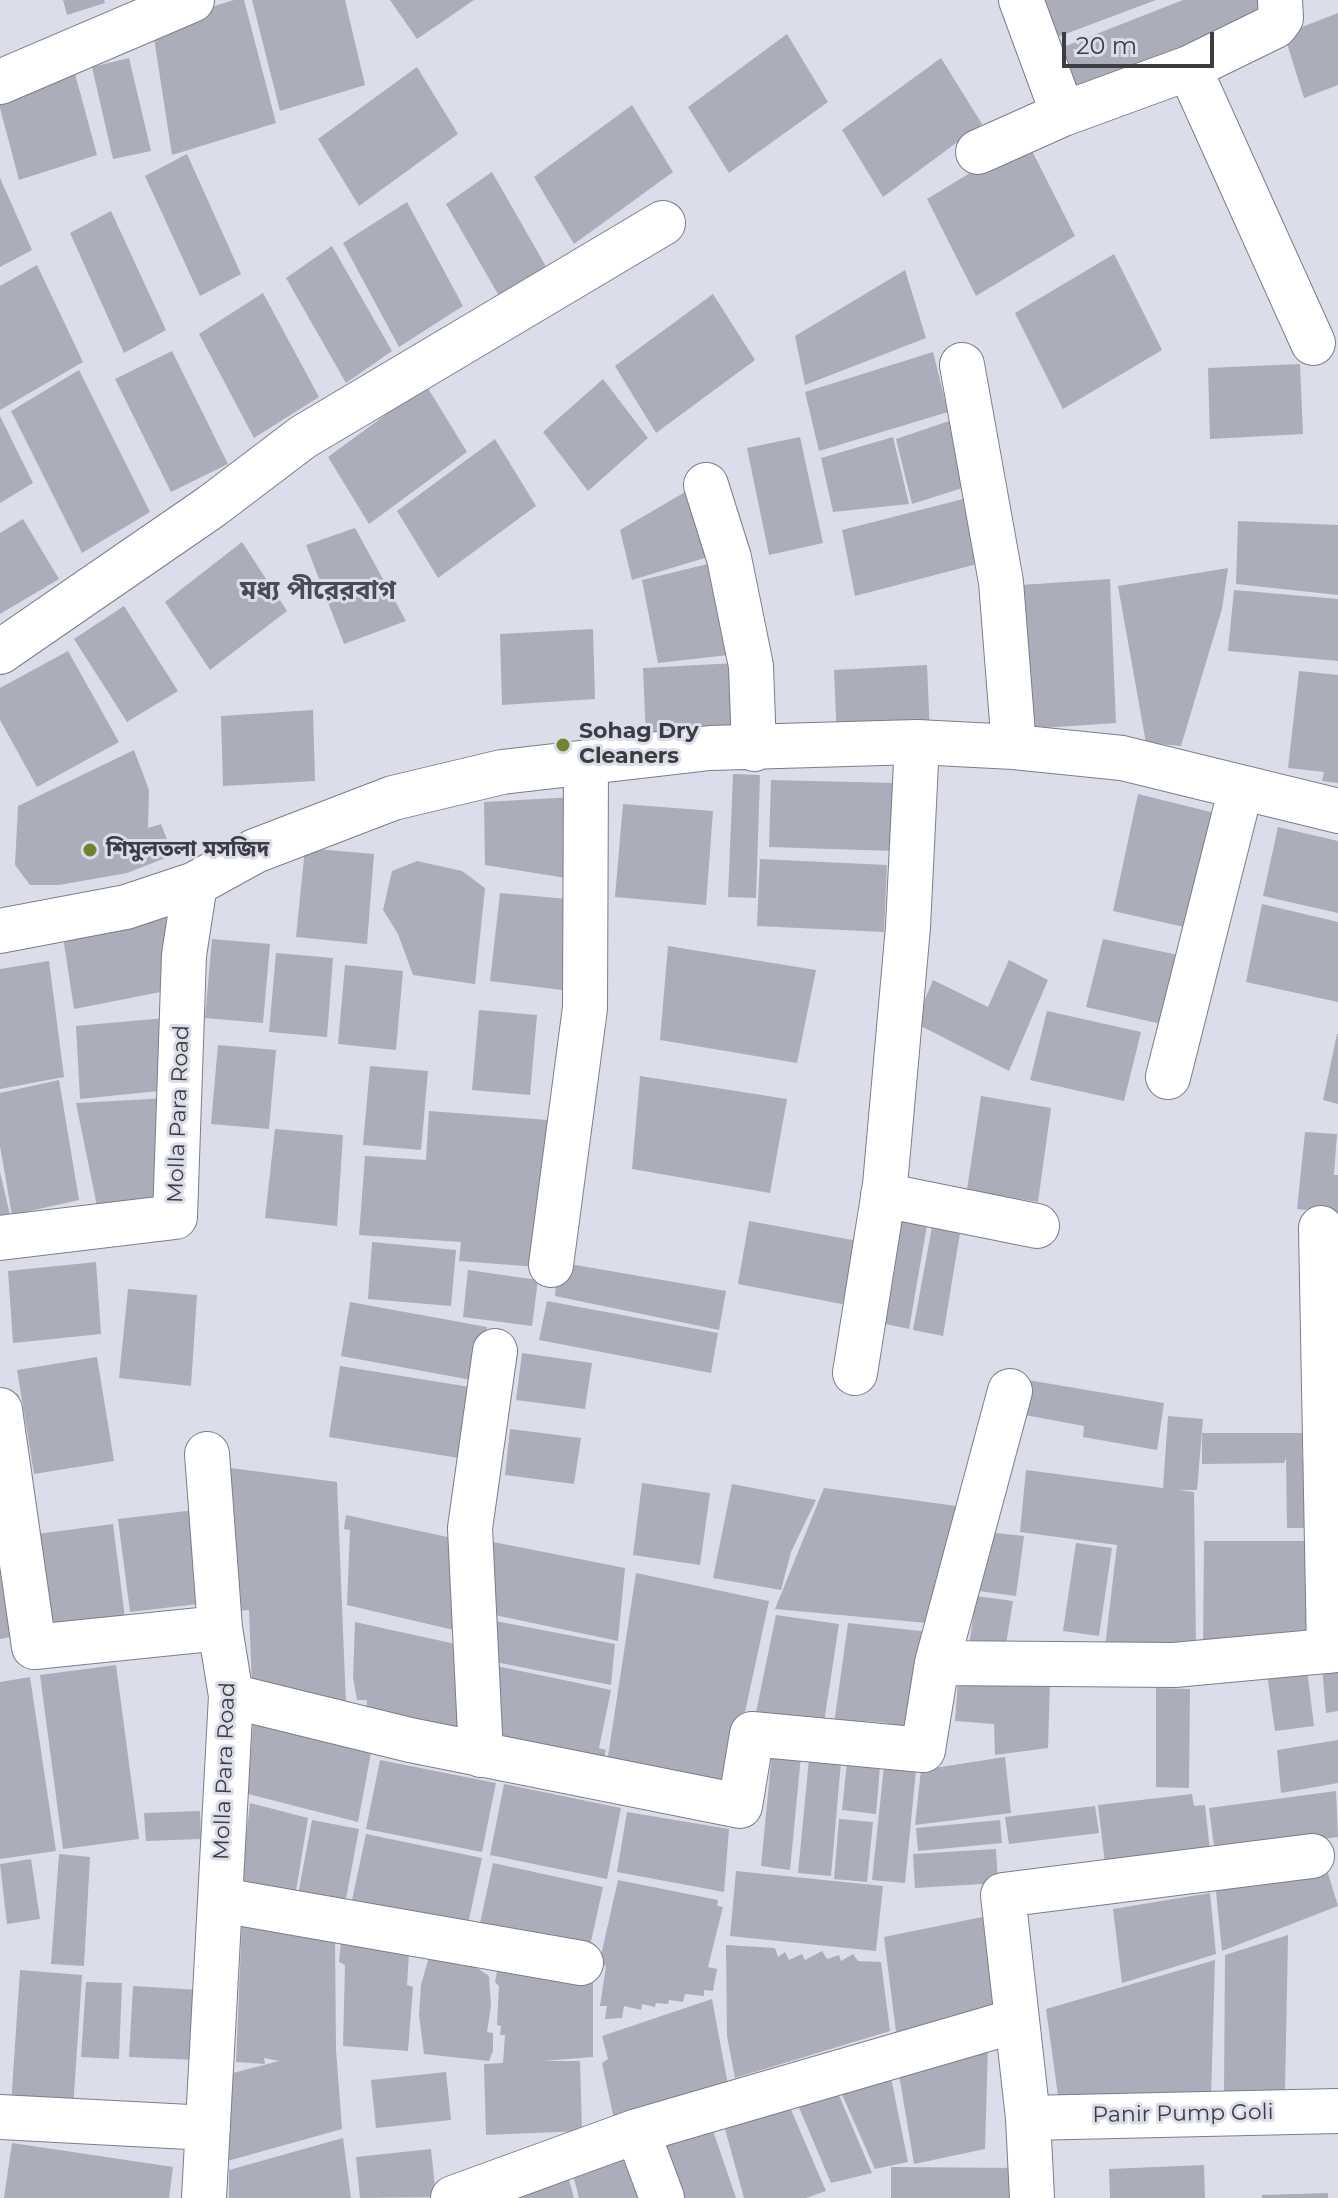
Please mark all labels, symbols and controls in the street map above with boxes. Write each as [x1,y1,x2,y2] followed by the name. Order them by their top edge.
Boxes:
[1066,16,1218,66] scale bar
[1076,31,1137,60] text: 20 m
[240,575,396,607] district label: মধ্য পীরেরবাগ
[579,719,699,770] place label: Sohag Dry Cleaners
[554,736,572,754] marker: Sohag Dry Cleaners
[106,837,269,863] place label: শিমুলতলা মসজিদ
[81,841,99,859] marker: শিমুলতলা মসজিদ
[163,1025,195,1203] street label: Molla Para Road
[209,1682,241,1860] street label: Molla Para Road
[1092,2099,1274,2129] street label: Panir Pump Goli

